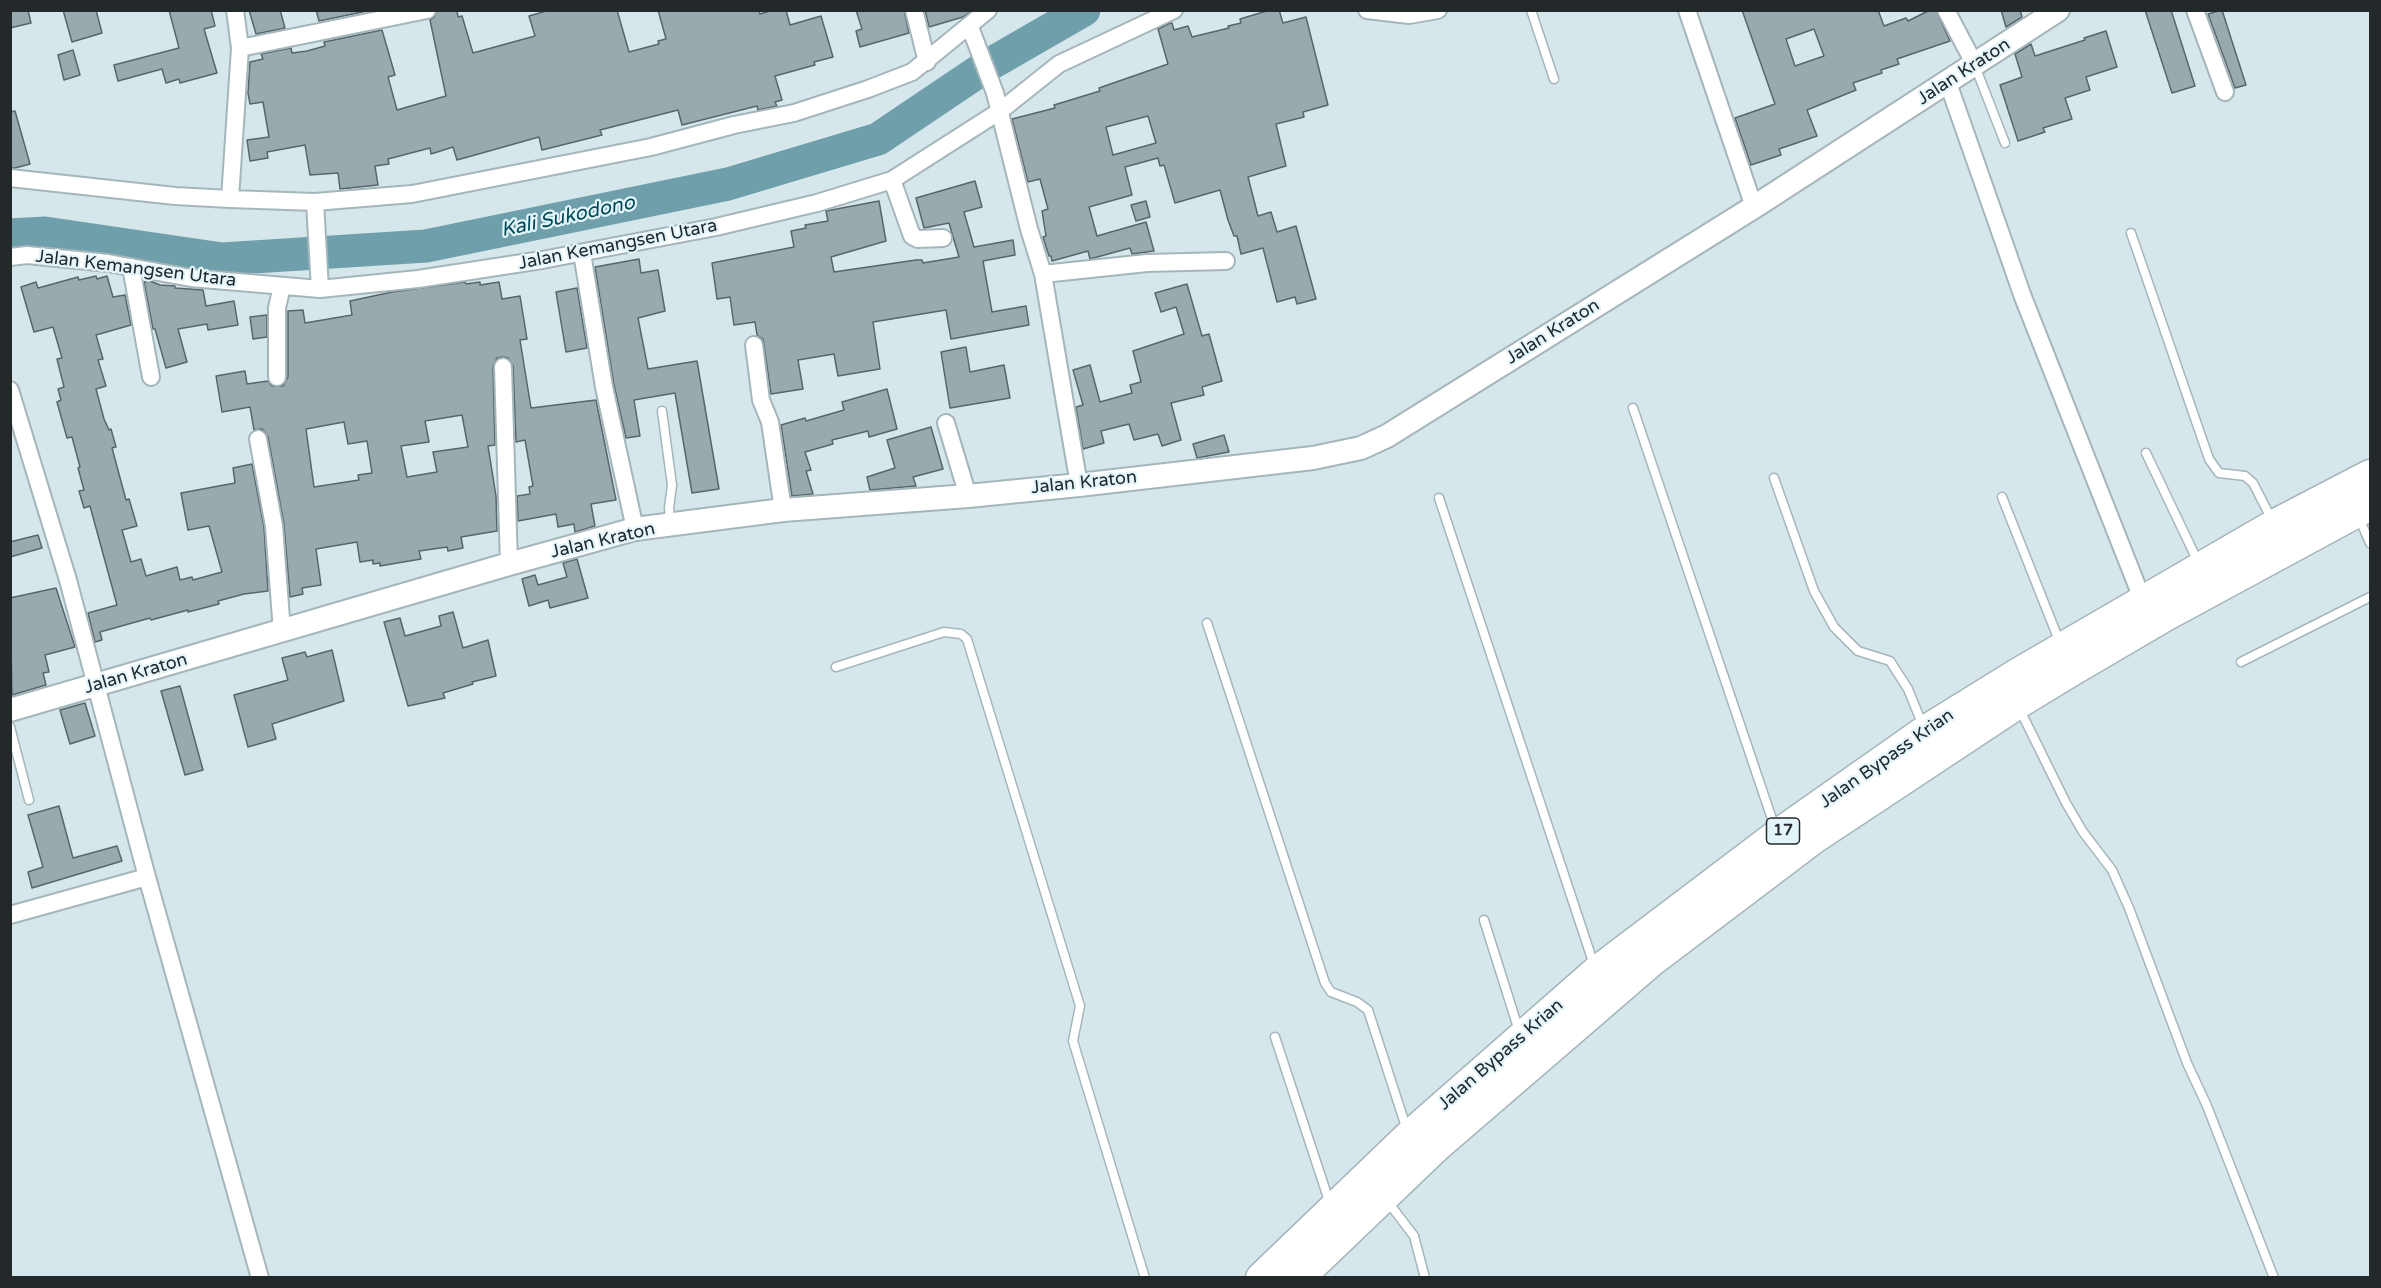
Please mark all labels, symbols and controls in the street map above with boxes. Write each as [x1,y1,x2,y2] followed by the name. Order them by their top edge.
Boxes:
[1914,34,2014,110] street label: Jalan Kraton
[499,191,637,243] water label: Kali Sukodono
[517,215,719,275] street label: Jalan Kemangsen Utara
[34,246,238,292] street label: Jalan Kemangsen Utara
[1502,295,1604,369] street label: Jalan Kraton
[1030,467,1138,499] street label: Jalan Kraton
[549,519,657,563] street label: Jalan Kraton
[82,649,190,699] street label: Jalan Kraton
[1816,705,1958,813] street label: Jalan Bypass Krian
[1766,818,1800,844] road number: 17
[1434,995,1568,1115] street label: Jalan Bypass Krian

